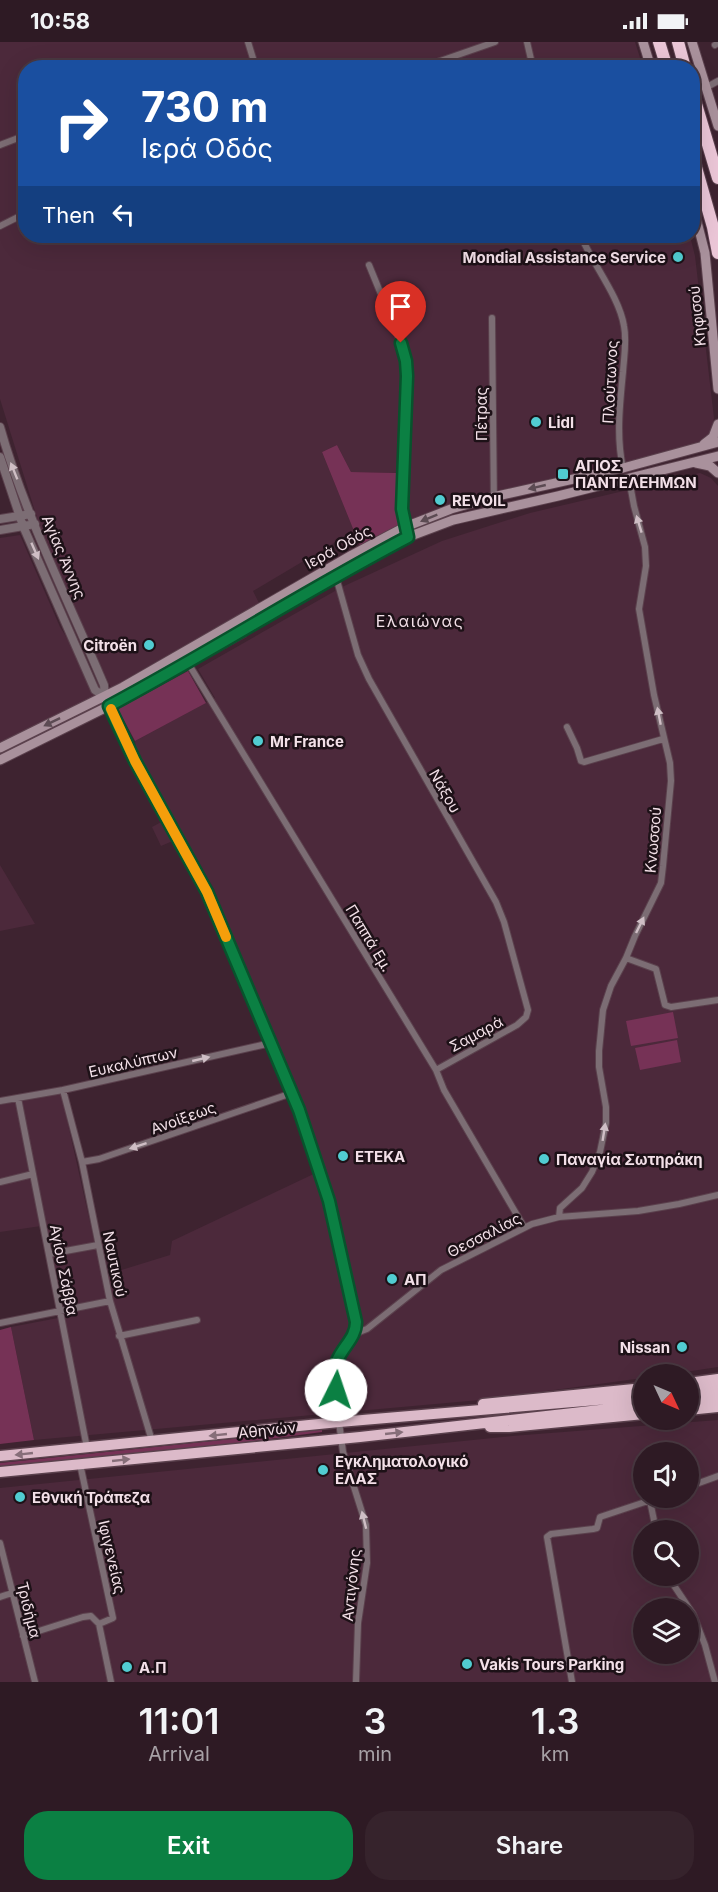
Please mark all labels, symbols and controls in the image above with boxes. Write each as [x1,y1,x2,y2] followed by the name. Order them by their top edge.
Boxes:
[30,8,90,34] text: 10:58
[141,81,268,132] text: 730 m
[42,84,120,162] icon: right
[141,132,273,165] text: Ιερά Οδός
[107,198,140,231] icon: left
[42,202,95,228] text: Then
[462,248,666,267] place label: Mondial Assistance Service
[671,250,685,264] marker: Mondial Assistance Service
[375,281,426,343] pin
[684,285,710,347] street label: Κηφισού
[384,290,417,323] icon: arrive
[598,340,622,424] street label: Πλούτωνος
[472,387,491,441] street label: Πέτρας
[548,413,574,432] place label: Lidl
[529,415,543,429] marker: Lidl
[575,456,697,492] place label: ΑΓΙΟΣ ΠΑΝΤΕΛΕΗΜΩΝ
[9,461,19,479] one-way arrow
[556,467,570,481] marker: ΑΓΙΟΣ ΠΑΝΤΕΛΕΗΜΩΝ
[528,482,547,492] one-way arrow
[452,491,506,510] place label: REVOIL
[433,493,447,507] marker: REVOIL
[38,512,90,602] street label: Αγίας Άννης
[420,513,438,523] one-way arrow
[634,515,643,533] one-way arrow
[301,521,375,573] street label: Ιερά Οδός
[30,542,40,560] one-way arrow
[376,611,464,631] district label: Ελαιώνας
[83,636,137,655] place label: Citroën
[142,638,156,652] marker: Citroën
[654,706,663,725] one-way arrow
[44,718,61,727] one-way arrow
[270,732,344,751] place label: Mr France
[251,734,265,748] marker: Mr France
[425,766,465,816] street label: Νάξου
[641,806,665,874] street label: Κνωσσού
[342,901,396,975] street label: Παππά Εμ.
[636,916,645,933] one-way arrow
[446,1012,506,1056] street label: Σαμαρά
[87,1042,180,1081] street label: Ευκαλύπτων
[192,1053,210,1063] one-way arrow
[148,1097,218,1139] street label: Ανοίξεως
[600,1122,609,1141] one-way arrow
[129,1142,147,1152] one-way arrow
[355,1147,405,1166] place label: ΕΤΕΚΑ
[336,1149,350,1163] marker: ΕΤΕΚΑ
[556,1150,703,1169] place label: Παναγία Σωτηράκη
[537,1152,551,1166] marker: Παναγία Σωτηράκη
[444,1208,524,1262] street label: Θεσσαλίας
[46,1223,82,1317] street label: Αγίου Σάββα
[99,1229,131,1299] street label: Ναυτικού
[404,1270,426,1289] place label: ΑΠ
[385,1272,399,1286] marker: ΑΠ
[620,1338,670,1357] place label: Nissan
[675,1340,689,1354] marker: Nissan
[304,1358,368,1422] position arrow
[633,1364,699,1430] north arrow
[633,1364,699,1664] map controls
[237,1417,297,1442] street label: Αθηνών
[384,1428,403,1438] one-way arrow
[208,1430,227,1439] one-way arrow
[633,1442,699,1508] button: sound
[14,1449,33,1459] one-way arrow
[335,1452,469,1488] place label: Εγκληματολογικό ΕΛΑΣ
[111,1455,130,1465] one-way arrow
[316,1463,330,1477] marker: Εγκληματολογικό ΕΛΑΣ
[32,1488,150,1507] place label: Εθνική Τράπεζα
[13,1490,27,1504] marker: Εθνική Τράπεζα
[358,1511,368,1529] one-way arrow
[94,1518,130,1596] street label: Ιφιγενείας
[633,1520,699,1586] button: search
[338,1548,364,1622] street label: Αντιγόνης
[13,1580,45,1640] street label: Τριδήμα
[633,1598,699,1664] button: layers
[479,1655,624,1674] place label: Vakis Tours Parking
[460,1657,474,1671] marker: Vakis Tours Parking
[139,1658,166,1677] place label: Α.Π
[120,1660,134,1674] marker: Α.Π
[139,1699,219,1743] text: 11:01
[364,1699,387,1743] text: 3
[531,1699,579,1743] text: 1.3
[148,1742,210,1766] text: Arrival
[358,1742,392,1766] text: min
[541,1742,569,1766] text: km
[24,1811,353,1880] button: Exit
[365,1811,694,1880] button: Share

